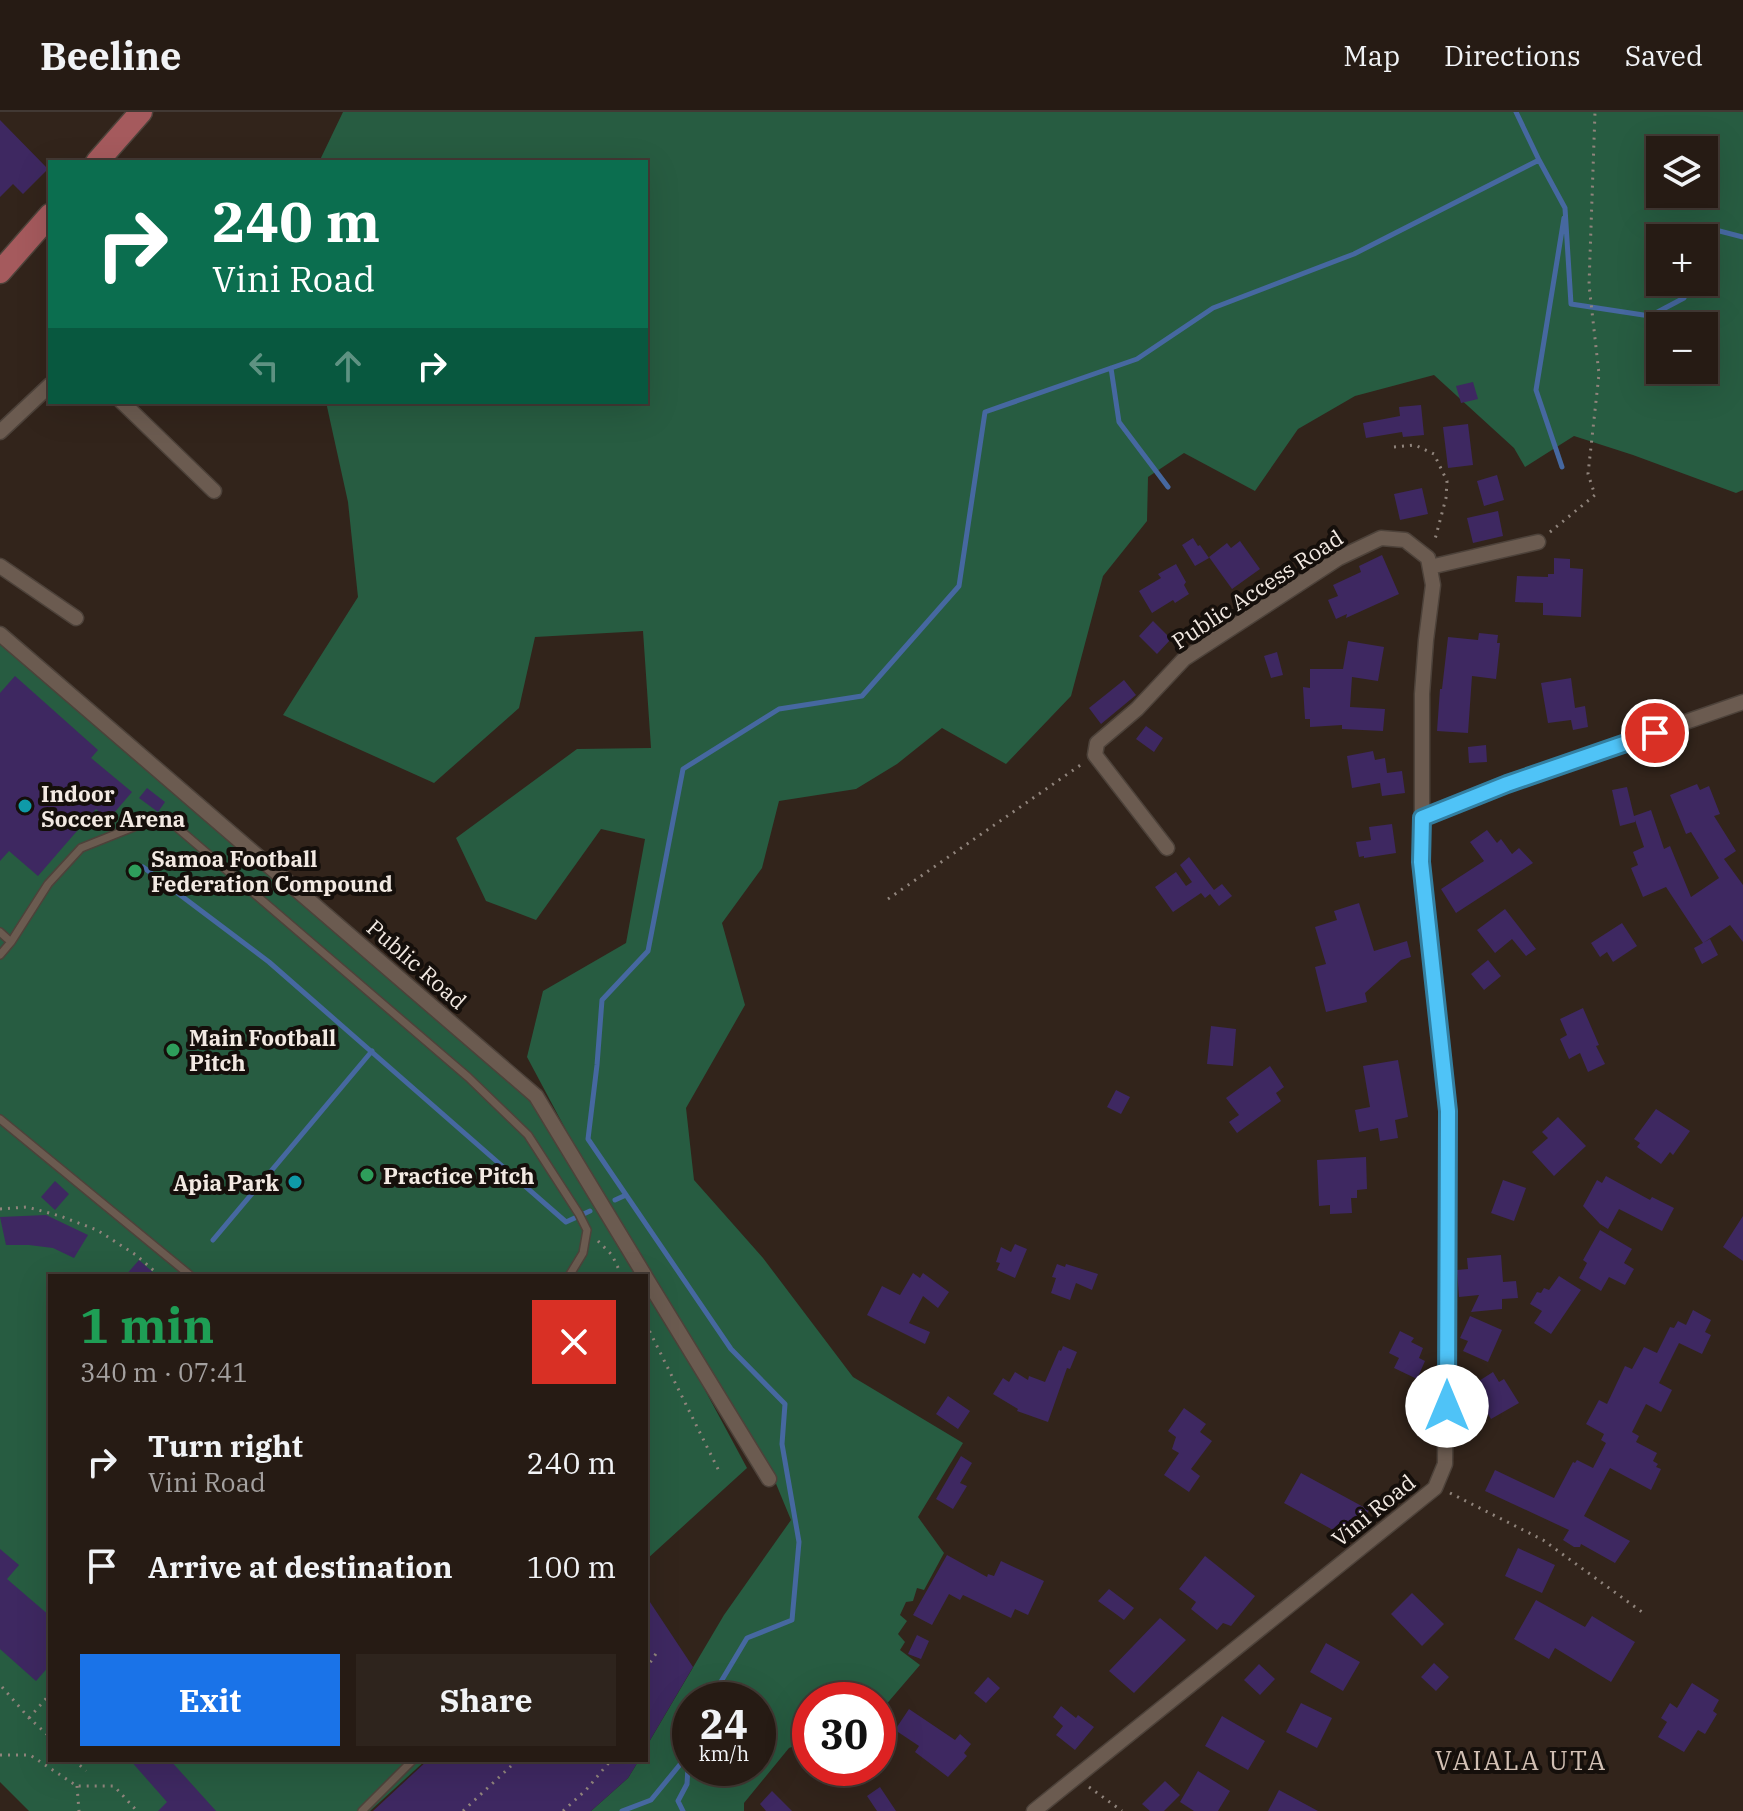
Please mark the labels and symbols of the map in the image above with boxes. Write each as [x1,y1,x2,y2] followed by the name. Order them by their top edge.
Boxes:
[1166,523,1348,655] street label: Public Access Road
[1621,699,1689,767] pin
[41,779,185,833] place label: Indoor Soccer Arena
[16,797,34,815] marker: Indoor Soccer Arena
[151,844,393,898] place label: Samoa Football Federation Compound
[126,862,144,880] marker: Samoa Football Federation Compound
[361,913,473,1015] street label: Public Road
[189,1023,336,1077] place label: Main Football Pitch
[164,1041,182,1059] marker: Main Football Pitch
[383,1161,535,1190] place label: Practice Pitch
[358,1166,376,1184] marker: Practice Pitch
[173,1168,279,1197] place label: Apia Park
[286,1173,304,1191] marker: Apia Park
[1405,1364,1489,1448] position arrow
[1325,1467,1421,1553] street label: Vini Road
[792,1682,896,1786] speed limit sign: 30
[1435,1743,1607,1777] district label: VAIALA UTA

